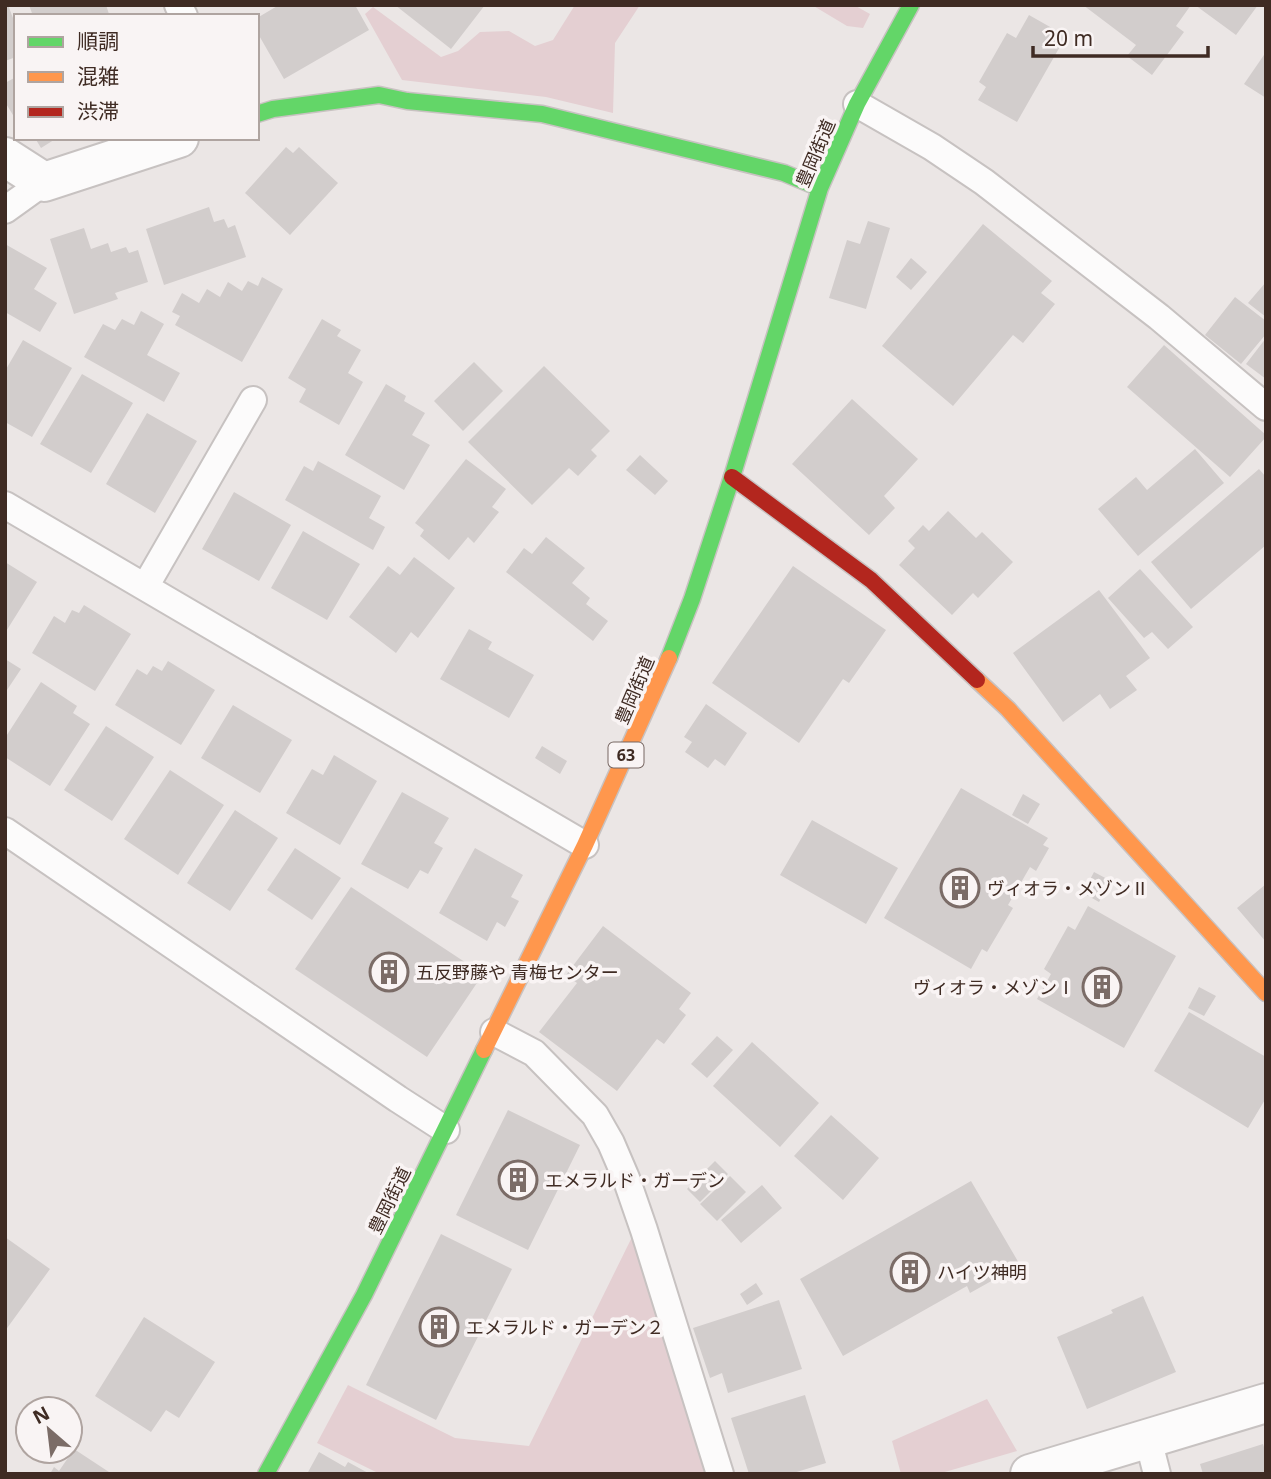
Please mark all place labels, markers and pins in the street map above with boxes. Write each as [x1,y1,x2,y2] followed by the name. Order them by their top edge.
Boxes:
[939,867,981,909] building icon: ヴィオラ・メゾンⅡ
[987,876,1149,900] place label: ヴィオラ・メゾンⅡ
[368,951,410,993] building icon: 五反野藤や 青梅センター
[416,960,619,984] place label: 五反野藤や 青梅センター
[1081,966,1123,1008] building icon: ヴィオラ・メゾンⅠ
[913,975,1075,999] place label: ヴィオラ・メゾンⅠ
[497,1159,539,1201] building icon: エメラルド・ガーデン
[545,1168,725,1192] place label: エメラルド・ガーデン
[889,1251,931,1293] building icon: ハイツ神明
[937,1260,1027,1284] place label: ハイツ神明
[418,1306,460,1348] building icon: エメラルド・ガーデン２
[466,1315,664,1339] place label: エメラルド・ガーデン２

